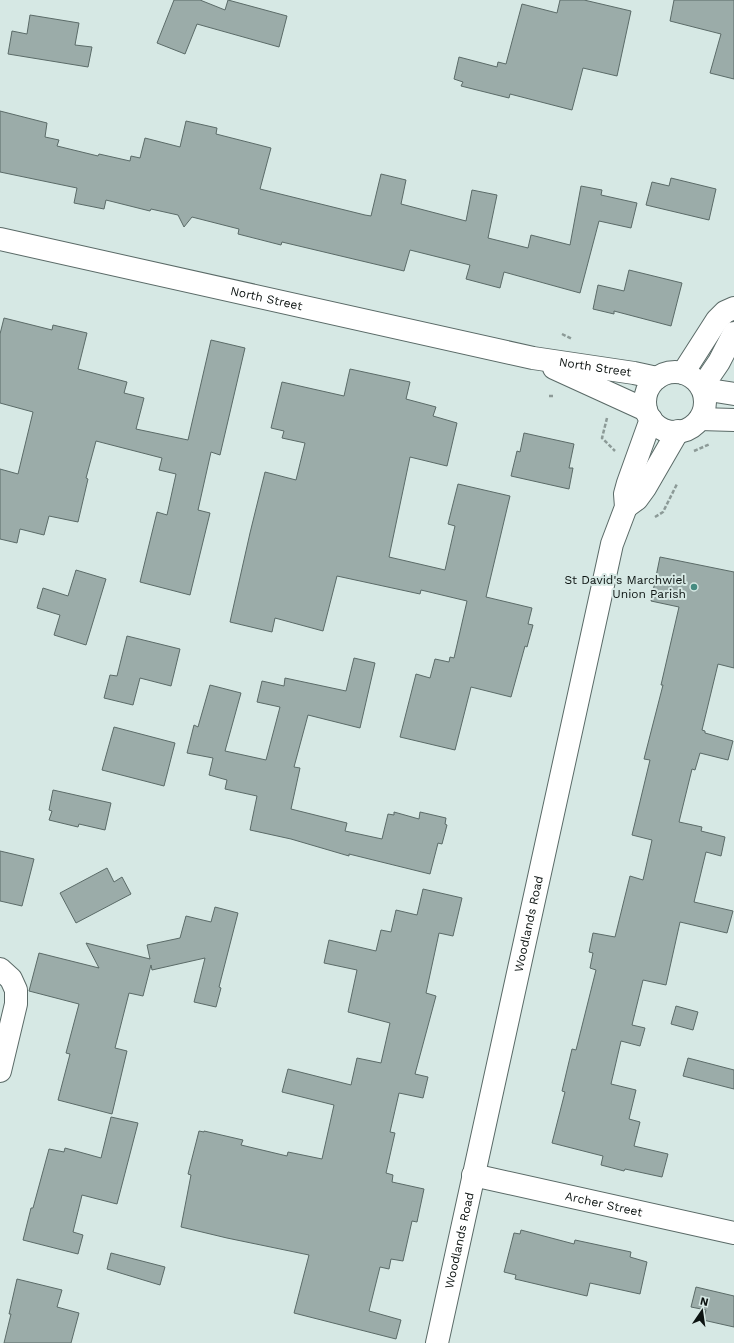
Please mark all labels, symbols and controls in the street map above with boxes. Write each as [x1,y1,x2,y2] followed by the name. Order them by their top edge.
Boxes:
[229,284,304,313] street label: North Street
[558,355,632,380] street label: North Street
[564,573,686,601] place label: St David's Marchwiel Union Parish
[689,582,699,592] marker: St David's Marchwiel Union Parish
[511,874,546,973] street label: Woodlands Road
[564,1189,644,1219] street label: Archer Street
[442,1191,477,1290] street label: Woodlands Road
[682,1291,722,1331] north arrow
[699,1294,710,1309] text: N

